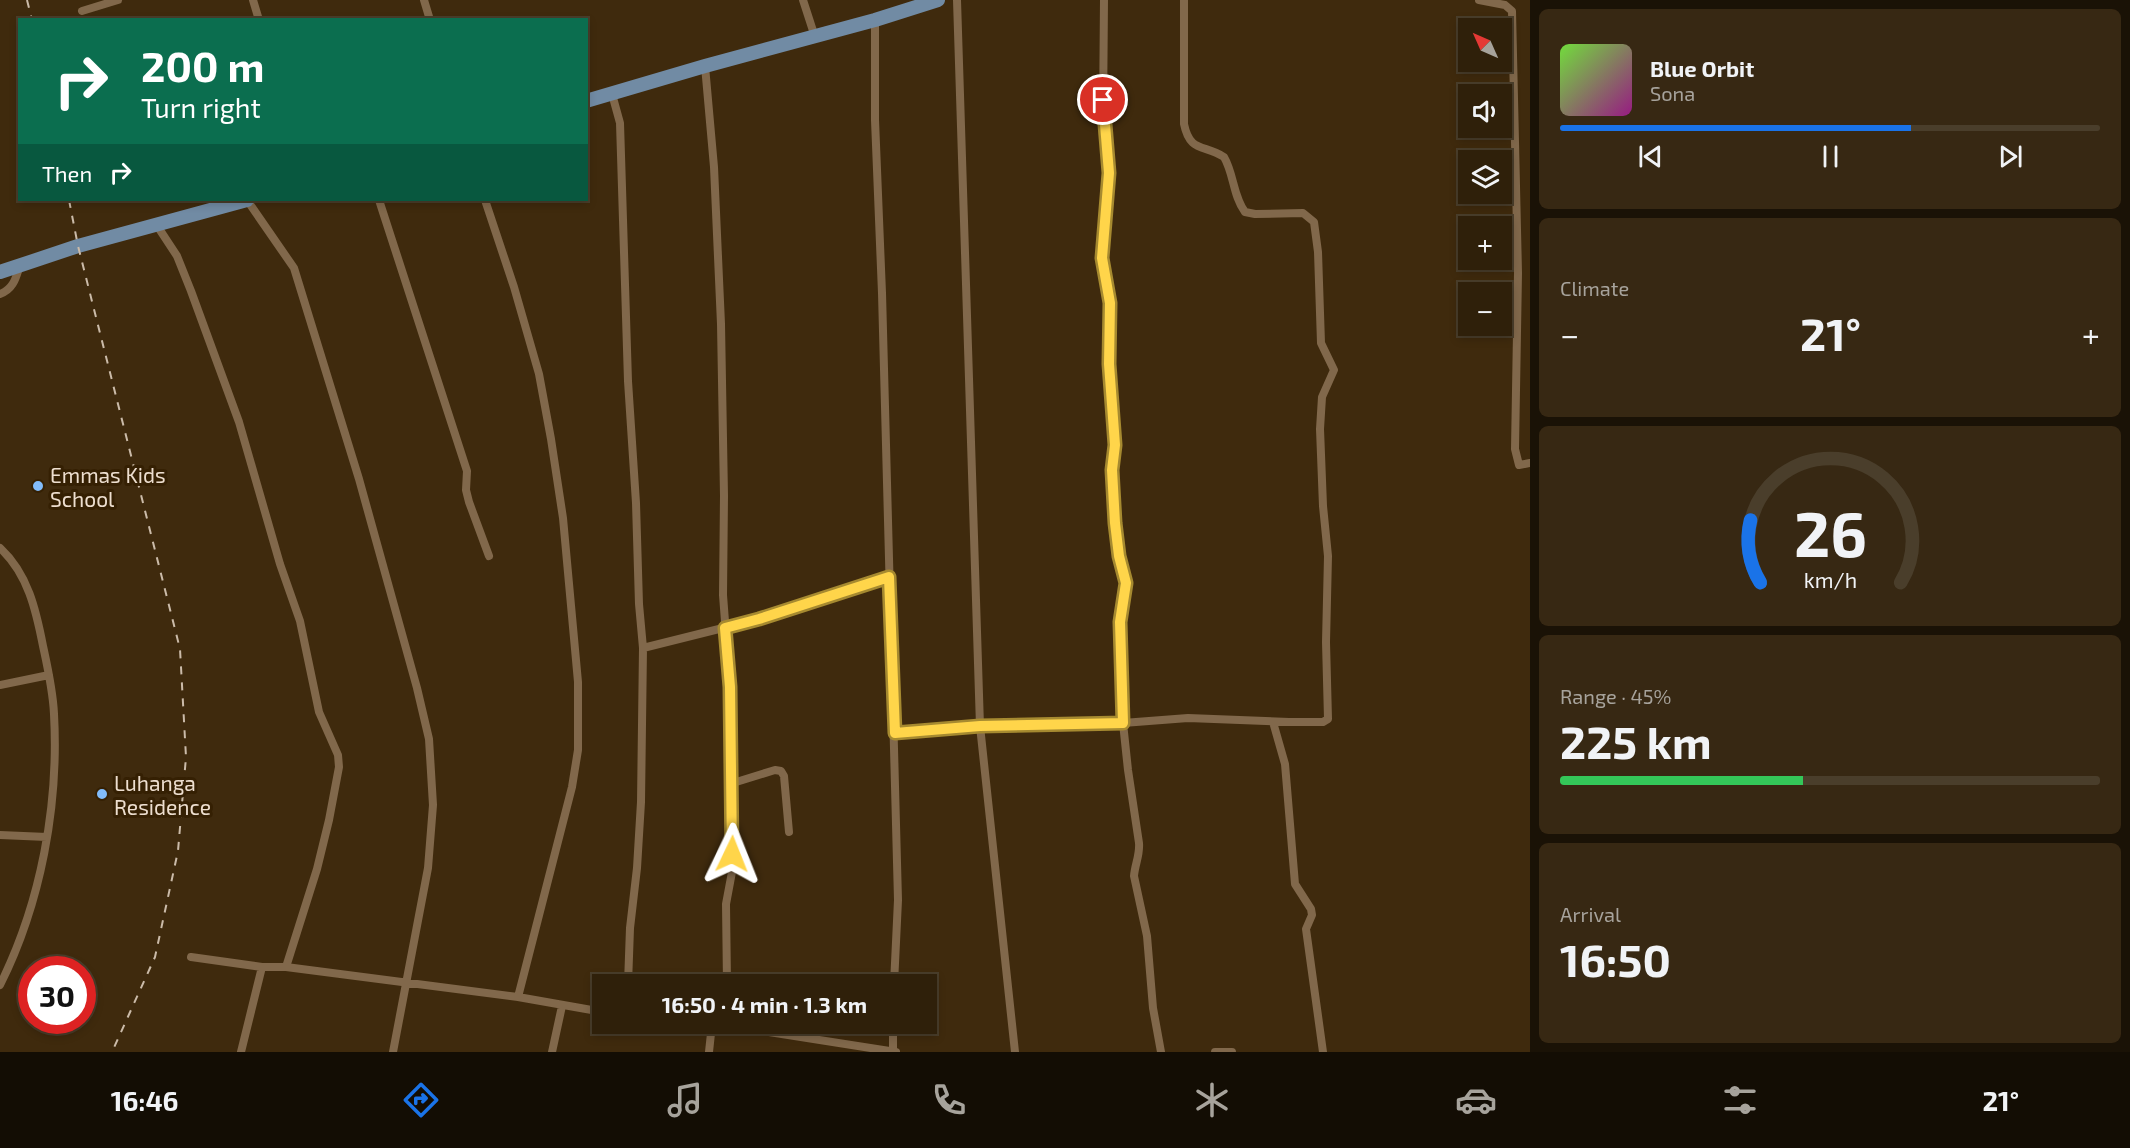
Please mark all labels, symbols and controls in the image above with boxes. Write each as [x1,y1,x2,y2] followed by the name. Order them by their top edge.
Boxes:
[1458,18,1512,72] north arrow
[1458,18,1512,336] map controls
[141,40,264,90] text: 200 m
[42,42,120,120] icon: right
[1650,55,1754,81] text: Blue Orbit
[1077,74,1128,125] pin
[1650,81,1695,105] text: Sona
[1086,83,1119,116] icon: arrive
[1458,84,1512,138] button: sound
[141,91,261,123] text: Turn right
[1634,140,1667,173] icon: previous
[1814,140,1847,173] icon: pause
[1994,140,2027,173] icon: next
[1458,150,1512,204] button: layers
[104,156,137,189] icon: right
[42,160,92,186] text: Then
[1458,216,1512,270] button: +
[1560,276,1629,300] text: Climate
[1458,282,1512,336] button: −
[1800,306,1861,360] text: 21°
[1560,314,1579,354] text: −
[2082,314,2100,354] text: +
[50,462,166,511] place label: Emmas Kids School
[31,479,45,493] marker: Emmas Kids School
[1793,495,1867,570] text: 26
[1803,567,1857,592] text: km/h
[1560,684,1671,708] text: Range · 45%
[1560,714,1712,768] text: 225 km
[114,770,211,819] place label: Luhanga Residence
[95,787,109,801] marker: Luhanga Residence
[700,822,764,886] position arrow
[1560,902,1621,926] text: Arrival
[1560,932,1671,986] text: 16:50
[18,956,96,1034] speed limit sign: 30
[662,991,867,1017] text: 16:50 · 4 min · 1.3 km
[400,1079,442,1121] icon: directions
[664,1079,706,1121] icon: music
[928,1079,970,1121] icon: phone
[1191,1079,1233,1121] icon: climate
[1455,1079,1497,1121] icon: car
[1719,1079,1761,1121] icon: filters
[111,1084,179,1116] text: 16:46
[1982,1084,2019,1116] text: 21°

